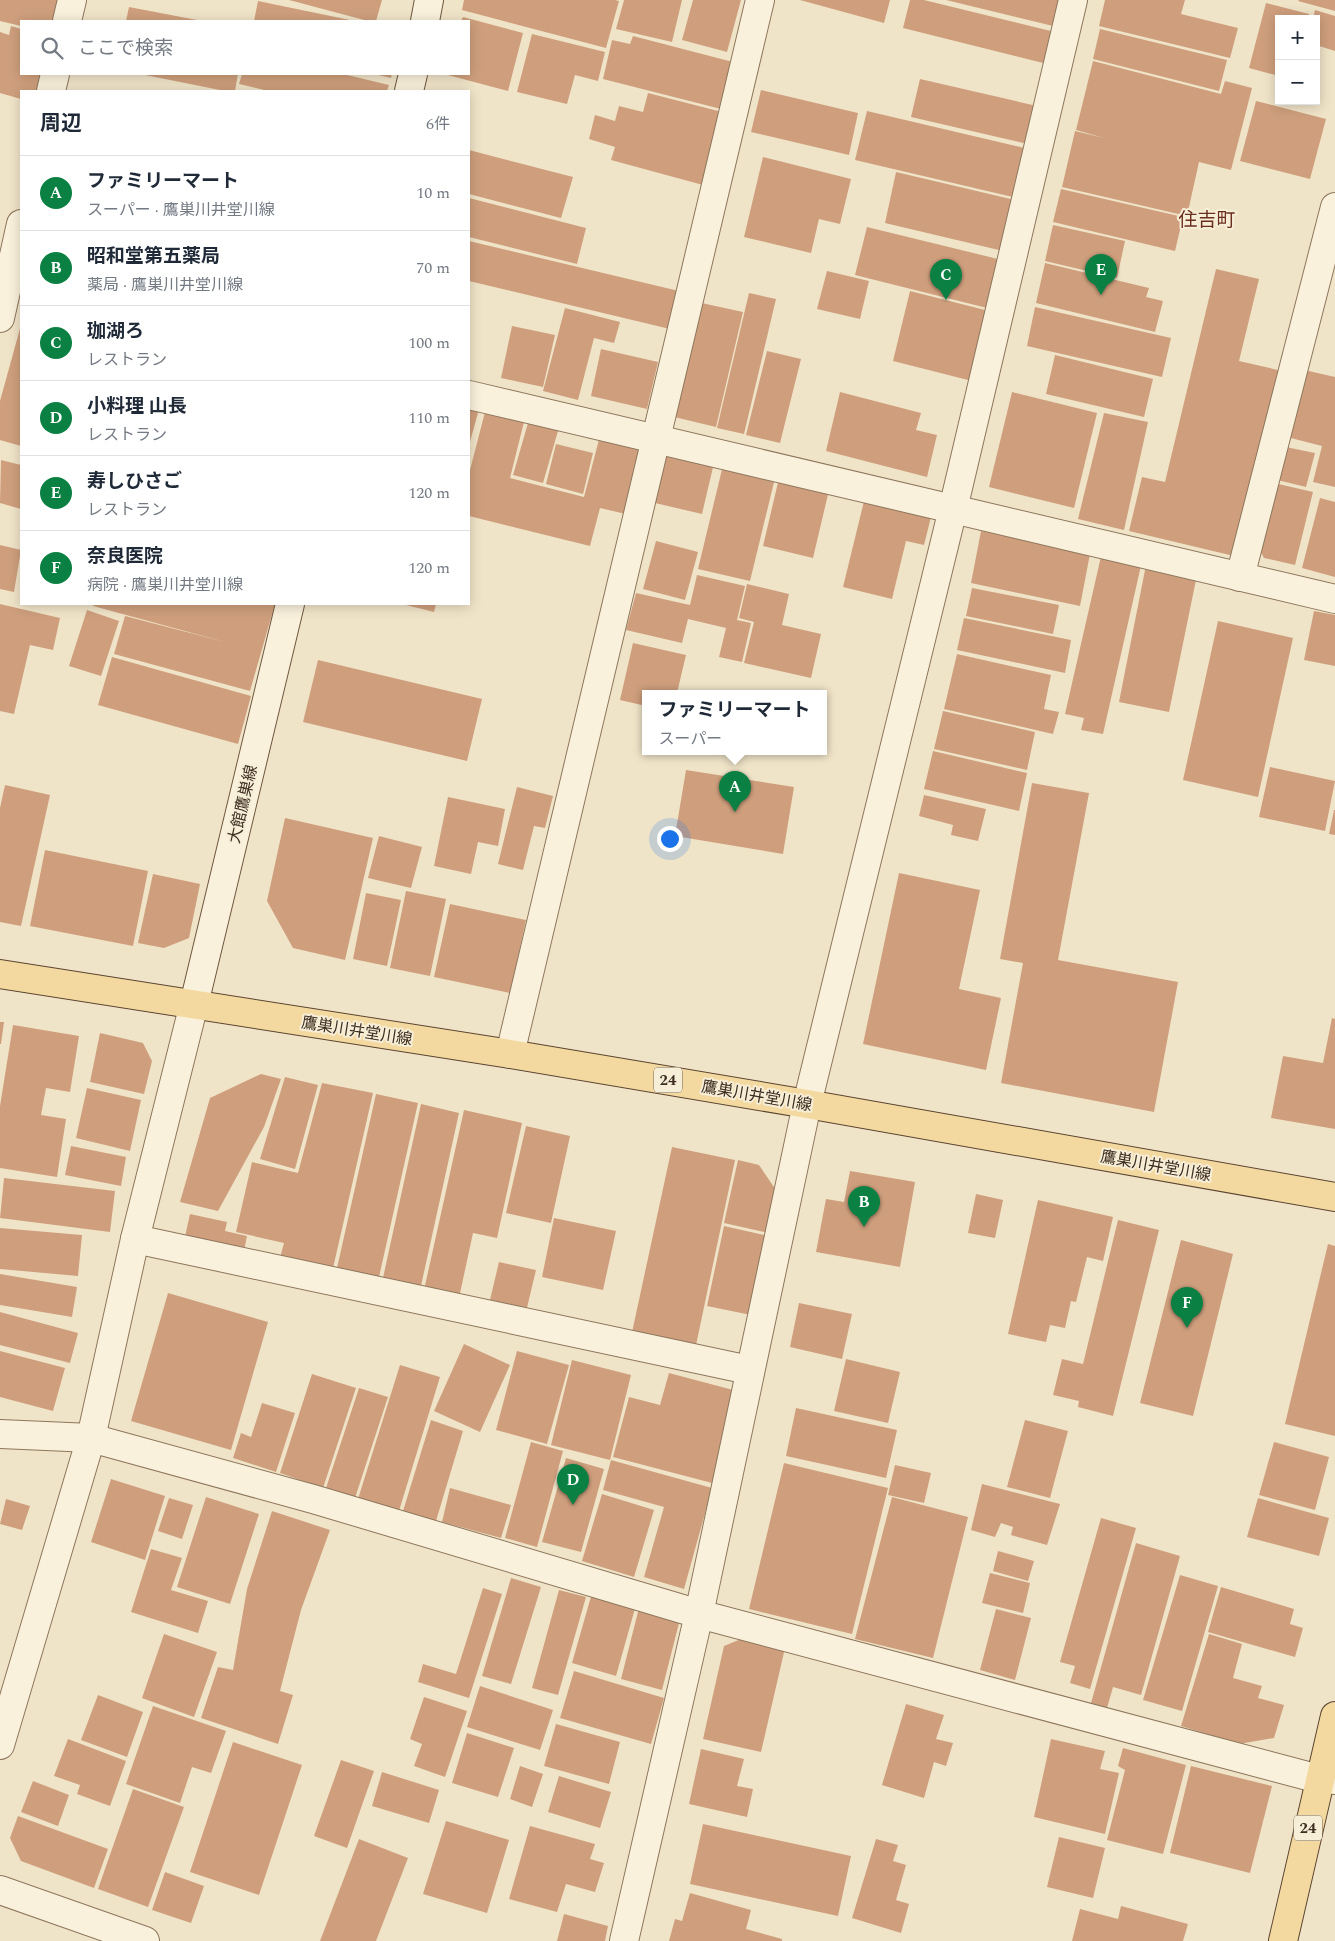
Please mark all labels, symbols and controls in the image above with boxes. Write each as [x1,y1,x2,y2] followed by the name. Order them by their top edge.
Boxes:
[1275,15,1320,105] map controls
[1275,15,1320,60] button: +
[20,20,470,75] search box
[38,34,66,62] icon: search
[78,34,173,63] text: ここで検索
[1275,60,1320,105] button: −
[40,108,82,140] text: 周辺
[426,112,450,136] text: 6件
[87,167,239,196] text: ファミリーマート
[50,181,62,205] text: A
[416,181,450,205] text: 10 m
[87,198,275,222] text: スーパー · 鷹巣川井堂川線
[1178,206,1236,235] district label: 住吉町
[87,242,220,271] text: 昭和堂第五薬局
[1085,254,1117,295] pin: E
[50,256,62,280] text: B
[416,256,450,280] text: 70 m
[930,259,962,300] pin: C
[87,273,243,297] text: 薬局 · 鷹巣川井堂川線
[87,317,144,346] text: 珈湖ろ
[50,331,62,355] text: C
[408,331,450,355] text: 100 m
[87,348,167,372] text: レストラン
[87,392,187,421] text: 小料理 山長
[50,406,62,430] text: D
[408,406,450,430] text: 110 m
[87,423,167,447] text: レストラン
[87,467,182,496] text: 寿しひさご
[51,481,61,505] text: E
[408,481,450,505] text: 120 m
[87,498,167,522] text: レストラン
[87,542,163,571] text: 奈良医院
[51,556,61,580] text: F
[408,556,450,580] text: 120 m
[87,573,243,597] text: 病院 · 鷹巣川井堂川線
[642,690,827,755] popup
[658,696,811,725] text: ファミリーマート
[658,727,722,751] text: スーパー
[222,763,264,846] street label: 大館鷹巣線
[719,771,751,812] pin: A
[657,826,683,852] your location
[300,1010,414,1052] street label: 鷹巣川井堂川線
[654,1068,682,1092] road number: 24
[700,1074,814,1118] street label: 鷹巣川井堂川線
[1099,1144,1213,1188] street label: 鷹巣川井堂川線
[848,1186,880,1227] pin: B
[1171,1287,1203,1328] pin: F
[557,1464,589,1505] pin: D
[1294,1816,1322,1840] road number: 24

